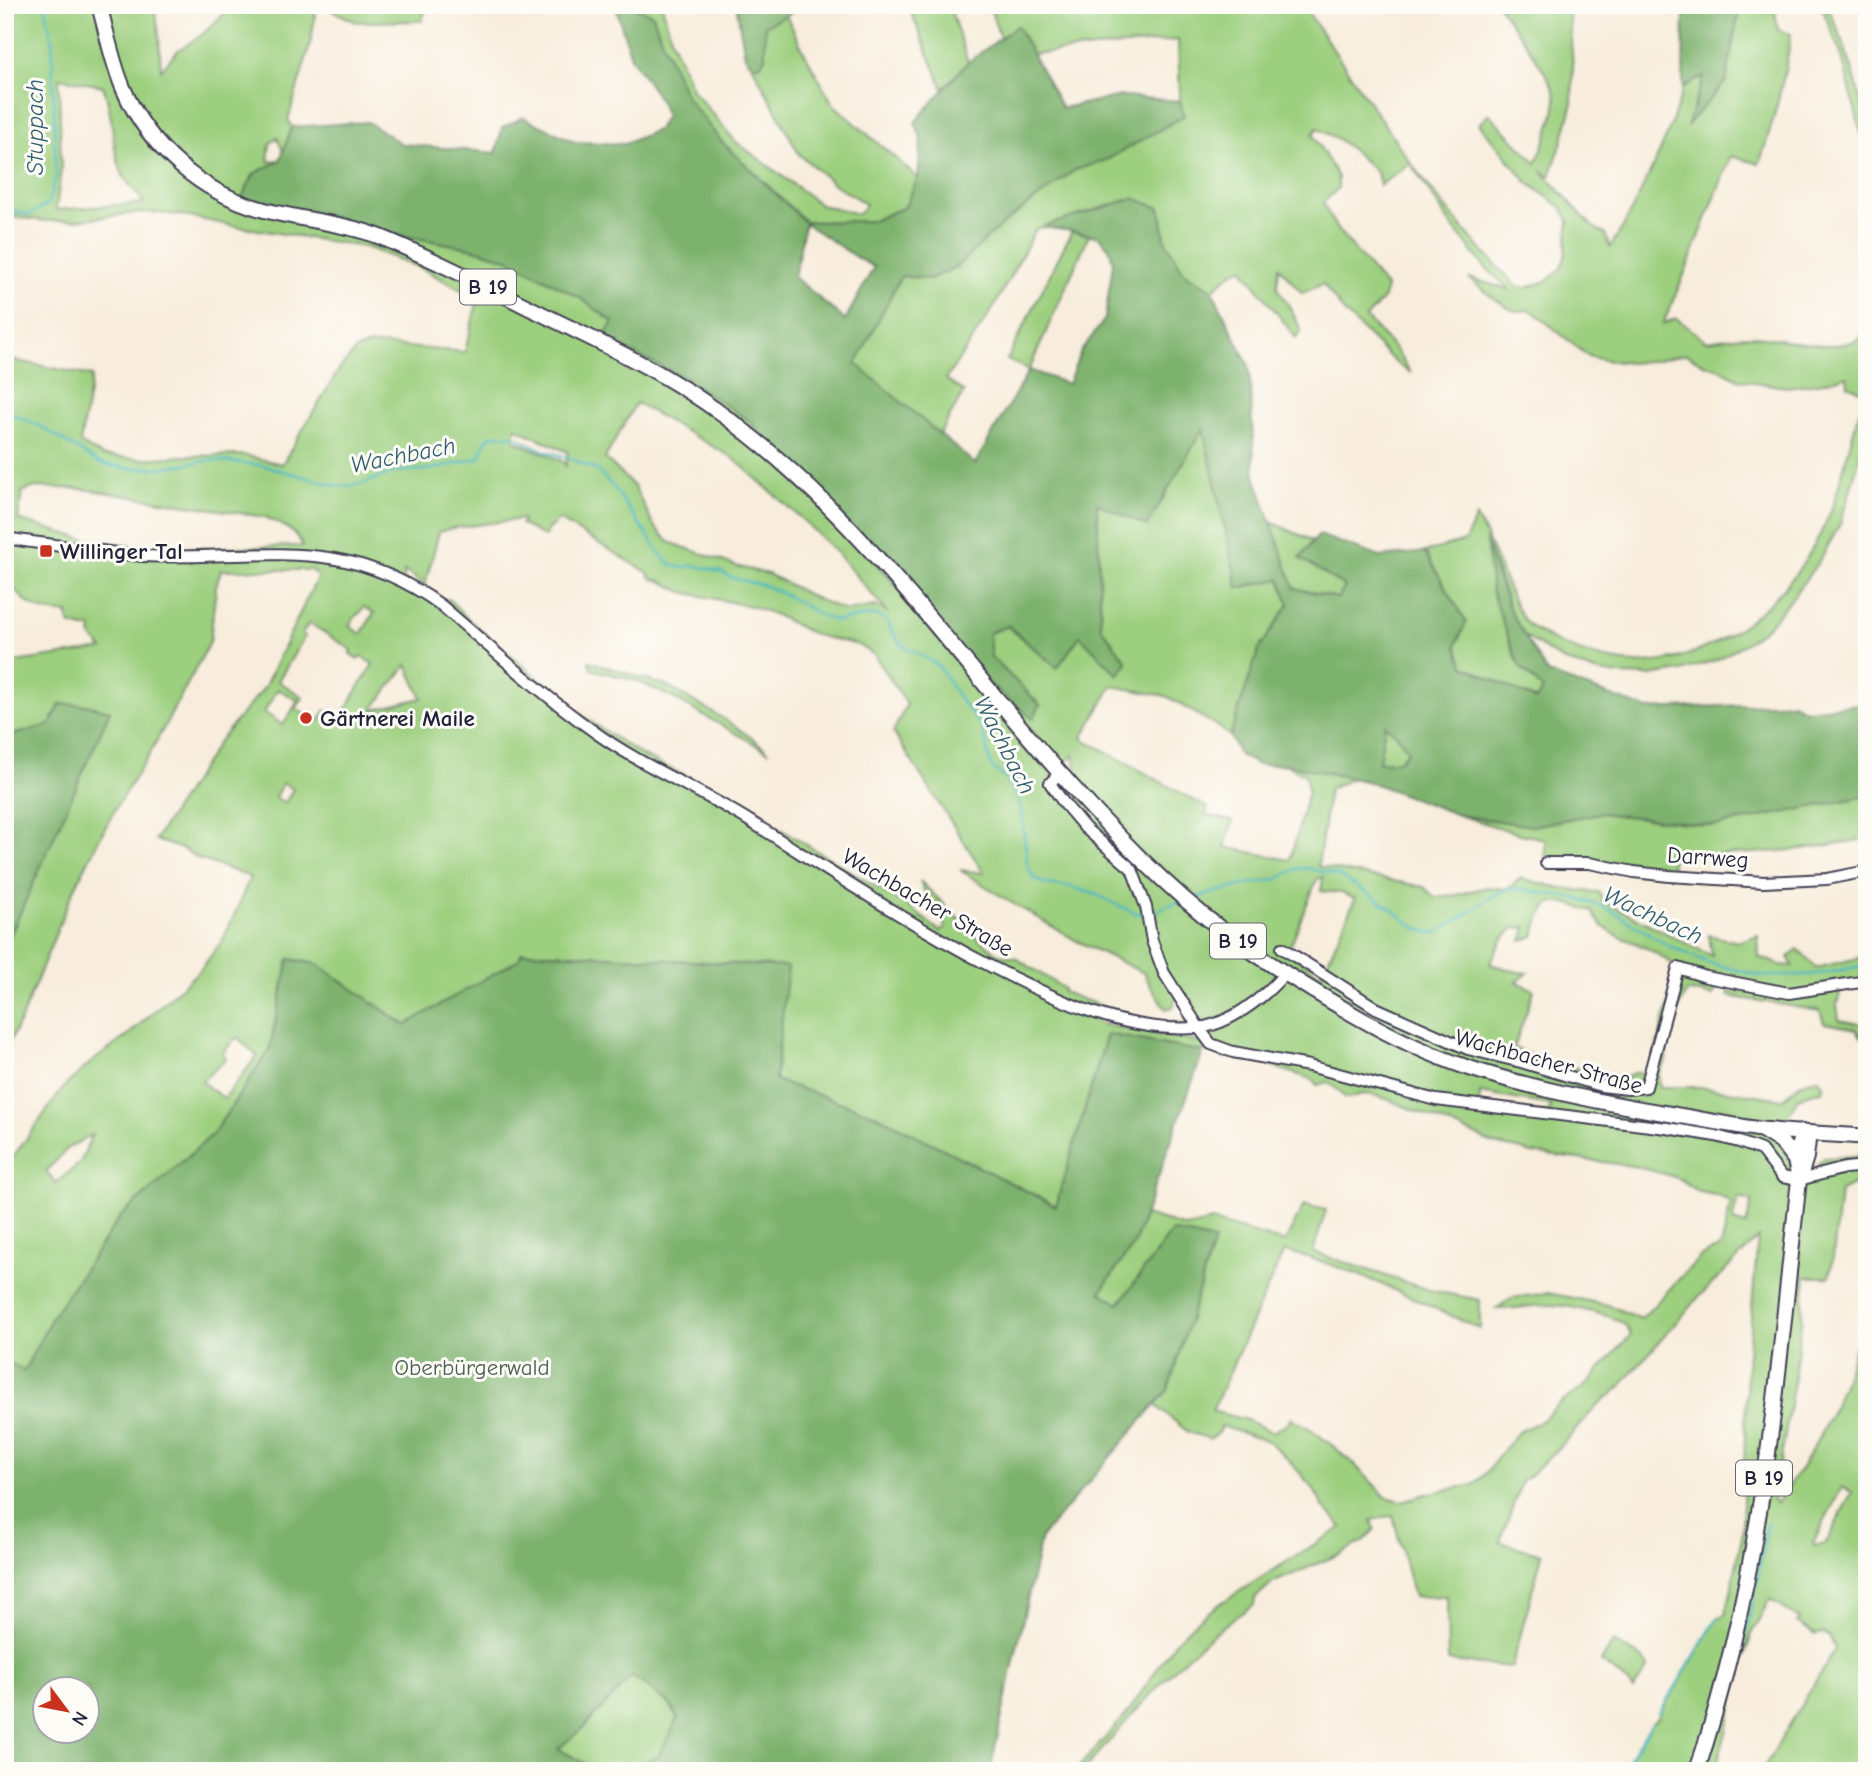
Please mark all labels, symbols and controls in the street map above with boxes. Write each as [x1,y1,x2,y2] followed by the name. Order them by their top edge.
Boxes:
[21,79,49,175] water label: Stuppach
[460,270,516,304] road number: B 19
[348,431,458,479] water label: Wachbach
[60,538,183,565] place label: Willinger Tal
[38,543,54,559] marker: Willinger Tal
[968,691,1042,799] water label: Wachbach
[320,705,475,732] place label: Gärtnerei Maile
[298,710,314,726] marker: Gärtnerei Maile
[1666,841,1750,874] street label: Darrweg
[837,842,1018,962] street label: Wachbacher Straße
[1599,880,1707,950] water label: Wachbach
[1210,923,1266,958] road number: B 19
[1452,1023,1646,1100] street label: Wachbacher Straße
[394,1354,550,1381] park label: Oberbürgerwald
[1736,1460,1792,1496] road number: B 19
[32,1674,102,1744] north arrow
[67,1707,92,1730] text: N

